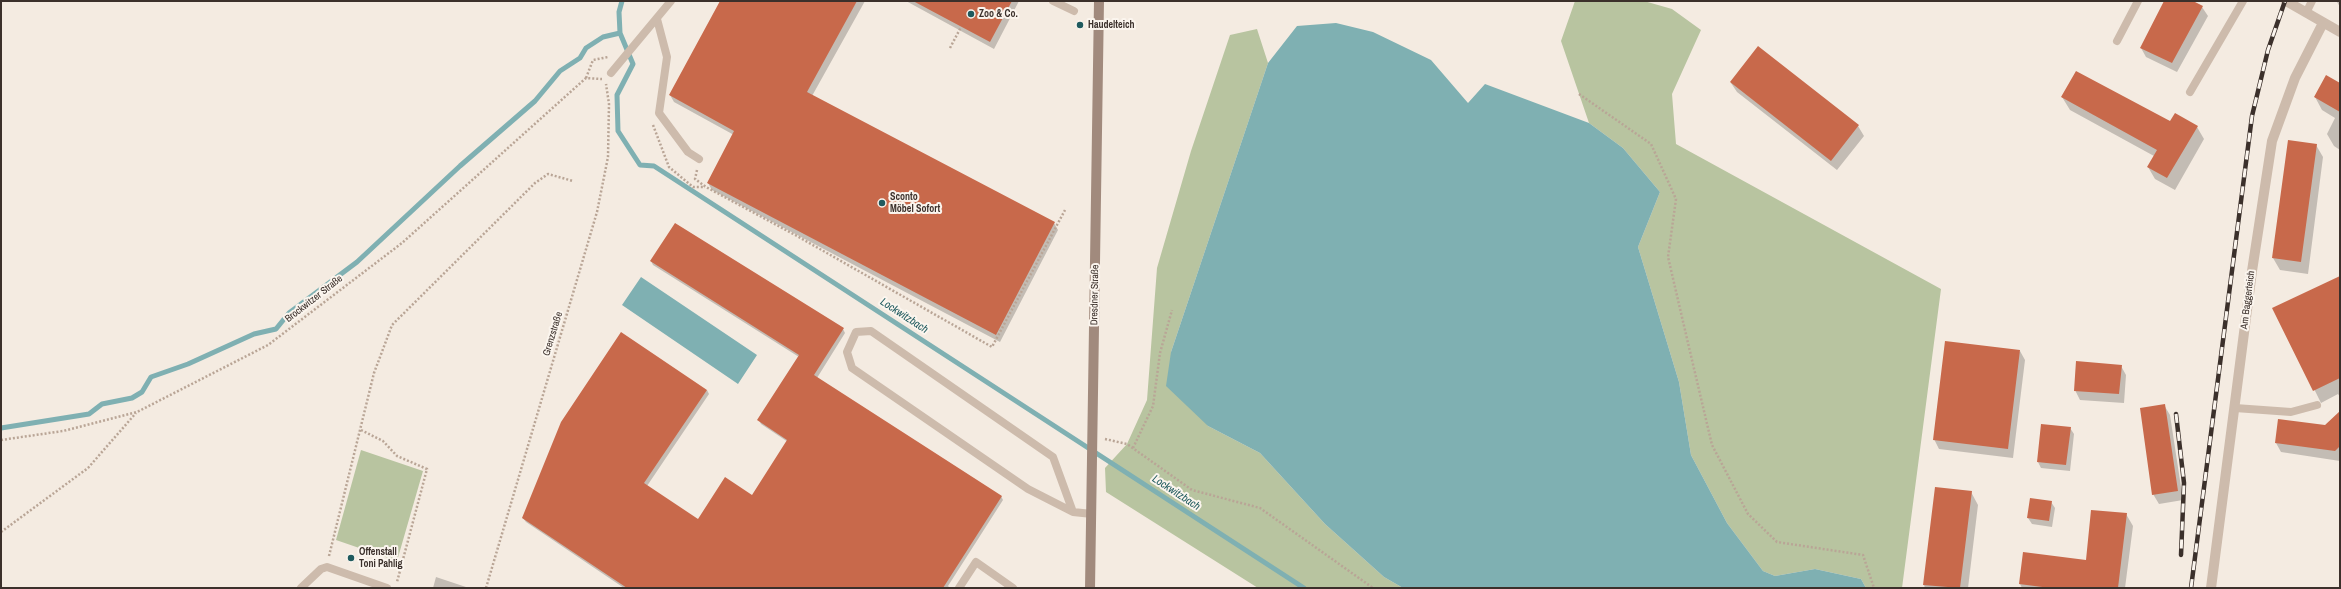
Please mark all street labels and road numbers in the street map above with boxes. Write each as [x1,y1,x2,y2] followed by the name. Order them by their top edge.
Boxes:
[1088,265,1102,325] street label: Dresdner Straße
[2238,270,2258,330] street label: Am Baggerteich
[283,273,345,325] street label: Brockwitzer Straße
[541,310,565,358] street label: Grenzstraße

